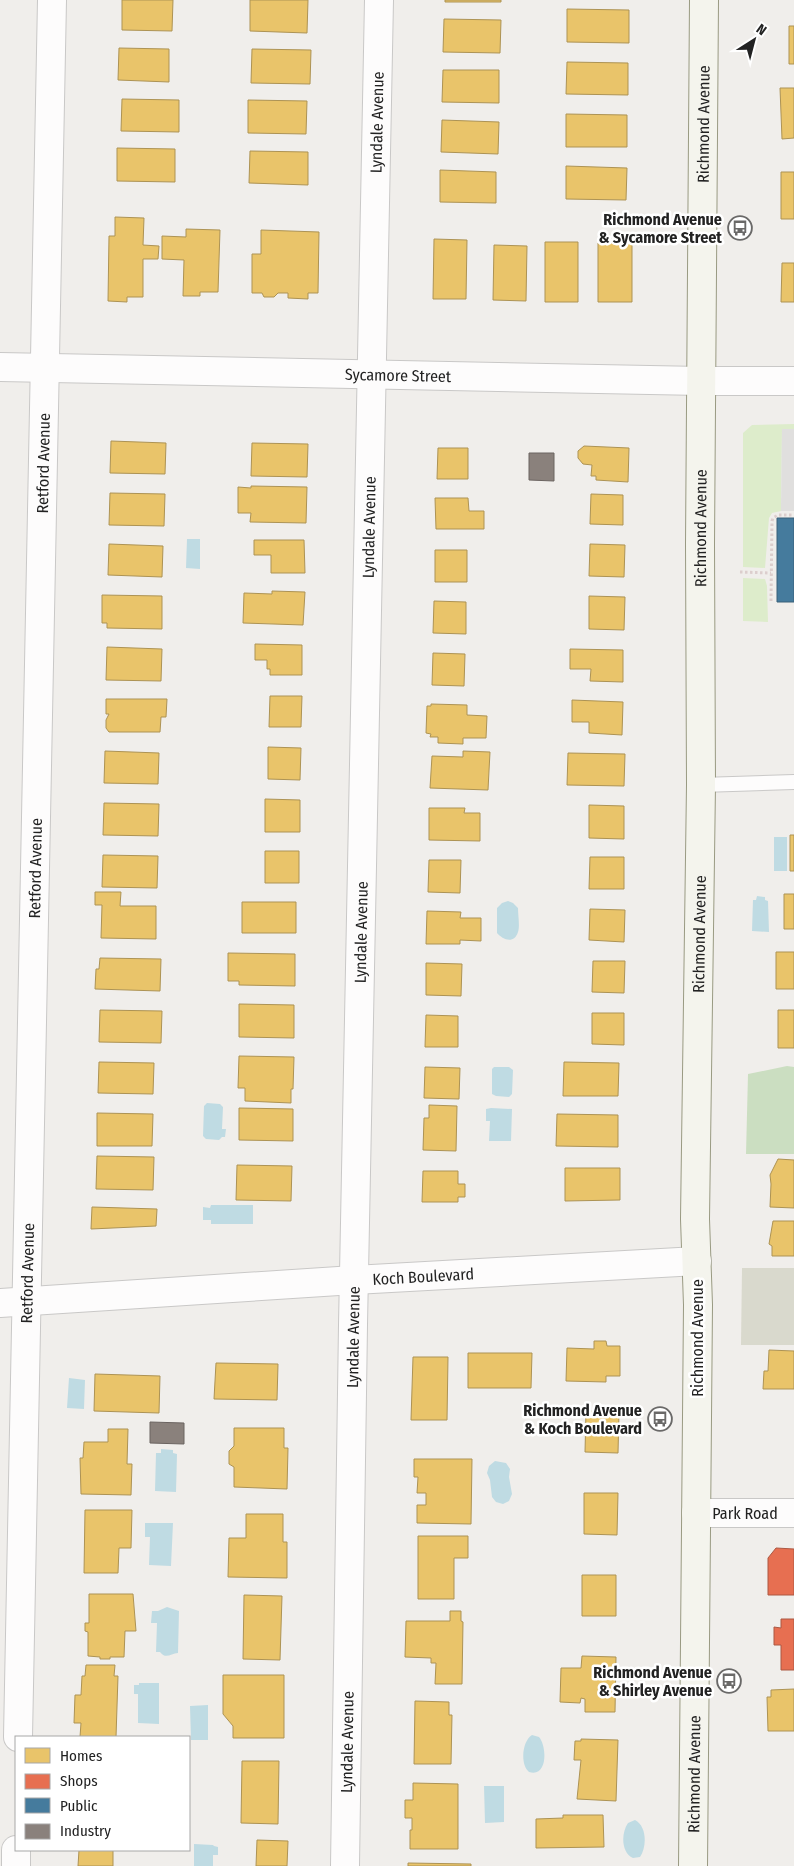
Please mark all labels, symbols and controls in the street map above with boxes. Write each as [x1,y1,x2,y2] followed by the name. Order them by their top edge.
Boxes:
[729,15,779,65] north arrow
[753,21,770,39] text: N
[693,65,713,183] street label: Richmond Avenue
[366,71,387,173] street label: Lyndale Avenue
[598,210,722,247] place label: Richmond Avenue & Sycamore Street
[727,215,753,241] bus stop icon: Richmond Avenue & Sycamore Street
[345,364,452,386] street label: Sycamore Street
[32,413,53,514] street label: Retford Avenue
[690,469,710,587] street label: Richmond Avenue
[358,476,379,578] street label: Lyndale Avenue
[25,818,45,919] street label: Retford Avenue
[689,875,709,993] street label: Richmond Avenue
[350,881,371,983] street label: Lyndale Avenue
[17,1223,38,1323] street label: Retford Avenue
[372,1264,474,1288] street label: Koch Boulevard
[688,1279,707,1397] street label: Richmond Avenue
[343,1286,363,1388] street label: Lyndale Avenue
[523,1401,642,1438] place label: Richmond Avenue & Koch Boulevard
[647,1406,673,1432] bus stop icon: Richmond Avenue & Koch Boulevard
[712,1504,778,1523] street label: Park Road
[593,1663,712,1700] place label: Richmond Avenue & Shirley Avenue
[716,1668,742,1694] bus stop icon: Richmond Avenue & Shirley Avenue
[337,1691,357,1793] street label: Lyndale Avenue
[684,1715,704,1833] street label: Richmond Avenue
[15,1736,190,1851] legend
[60,1747,102,1765] text: Homes
[60,1772,98,1790] text: Shops
[60,1797,98,1815] text: Public
[60,1822,111,1840] text: Industry

